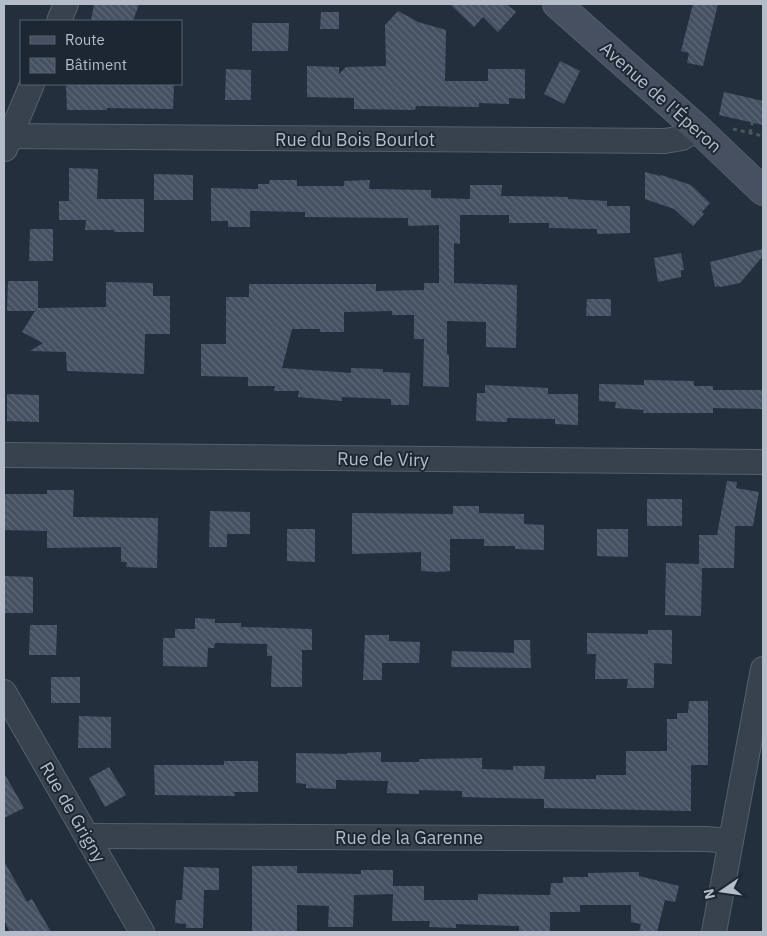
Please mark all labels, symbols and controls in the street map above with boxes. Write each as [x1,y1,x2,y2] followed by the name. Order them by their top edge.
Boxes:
[20,20,182,85] legend
[65,30,105,49] text: Route
[595,36,727,158] street label: Avenue de l'Éperon
[65,55,127,74] text: Bâtiment
[275,128,435,151] street label: Rue du Bois Bourlot
[337,447,429,471] street label: Rue de Viry
[35,757,111,867] street label: Rue de Grigny
[335,826,483,849] street label: Rue de la Garenne
[697,866,747,916] north arrow
[699,887,719,901] text: N

